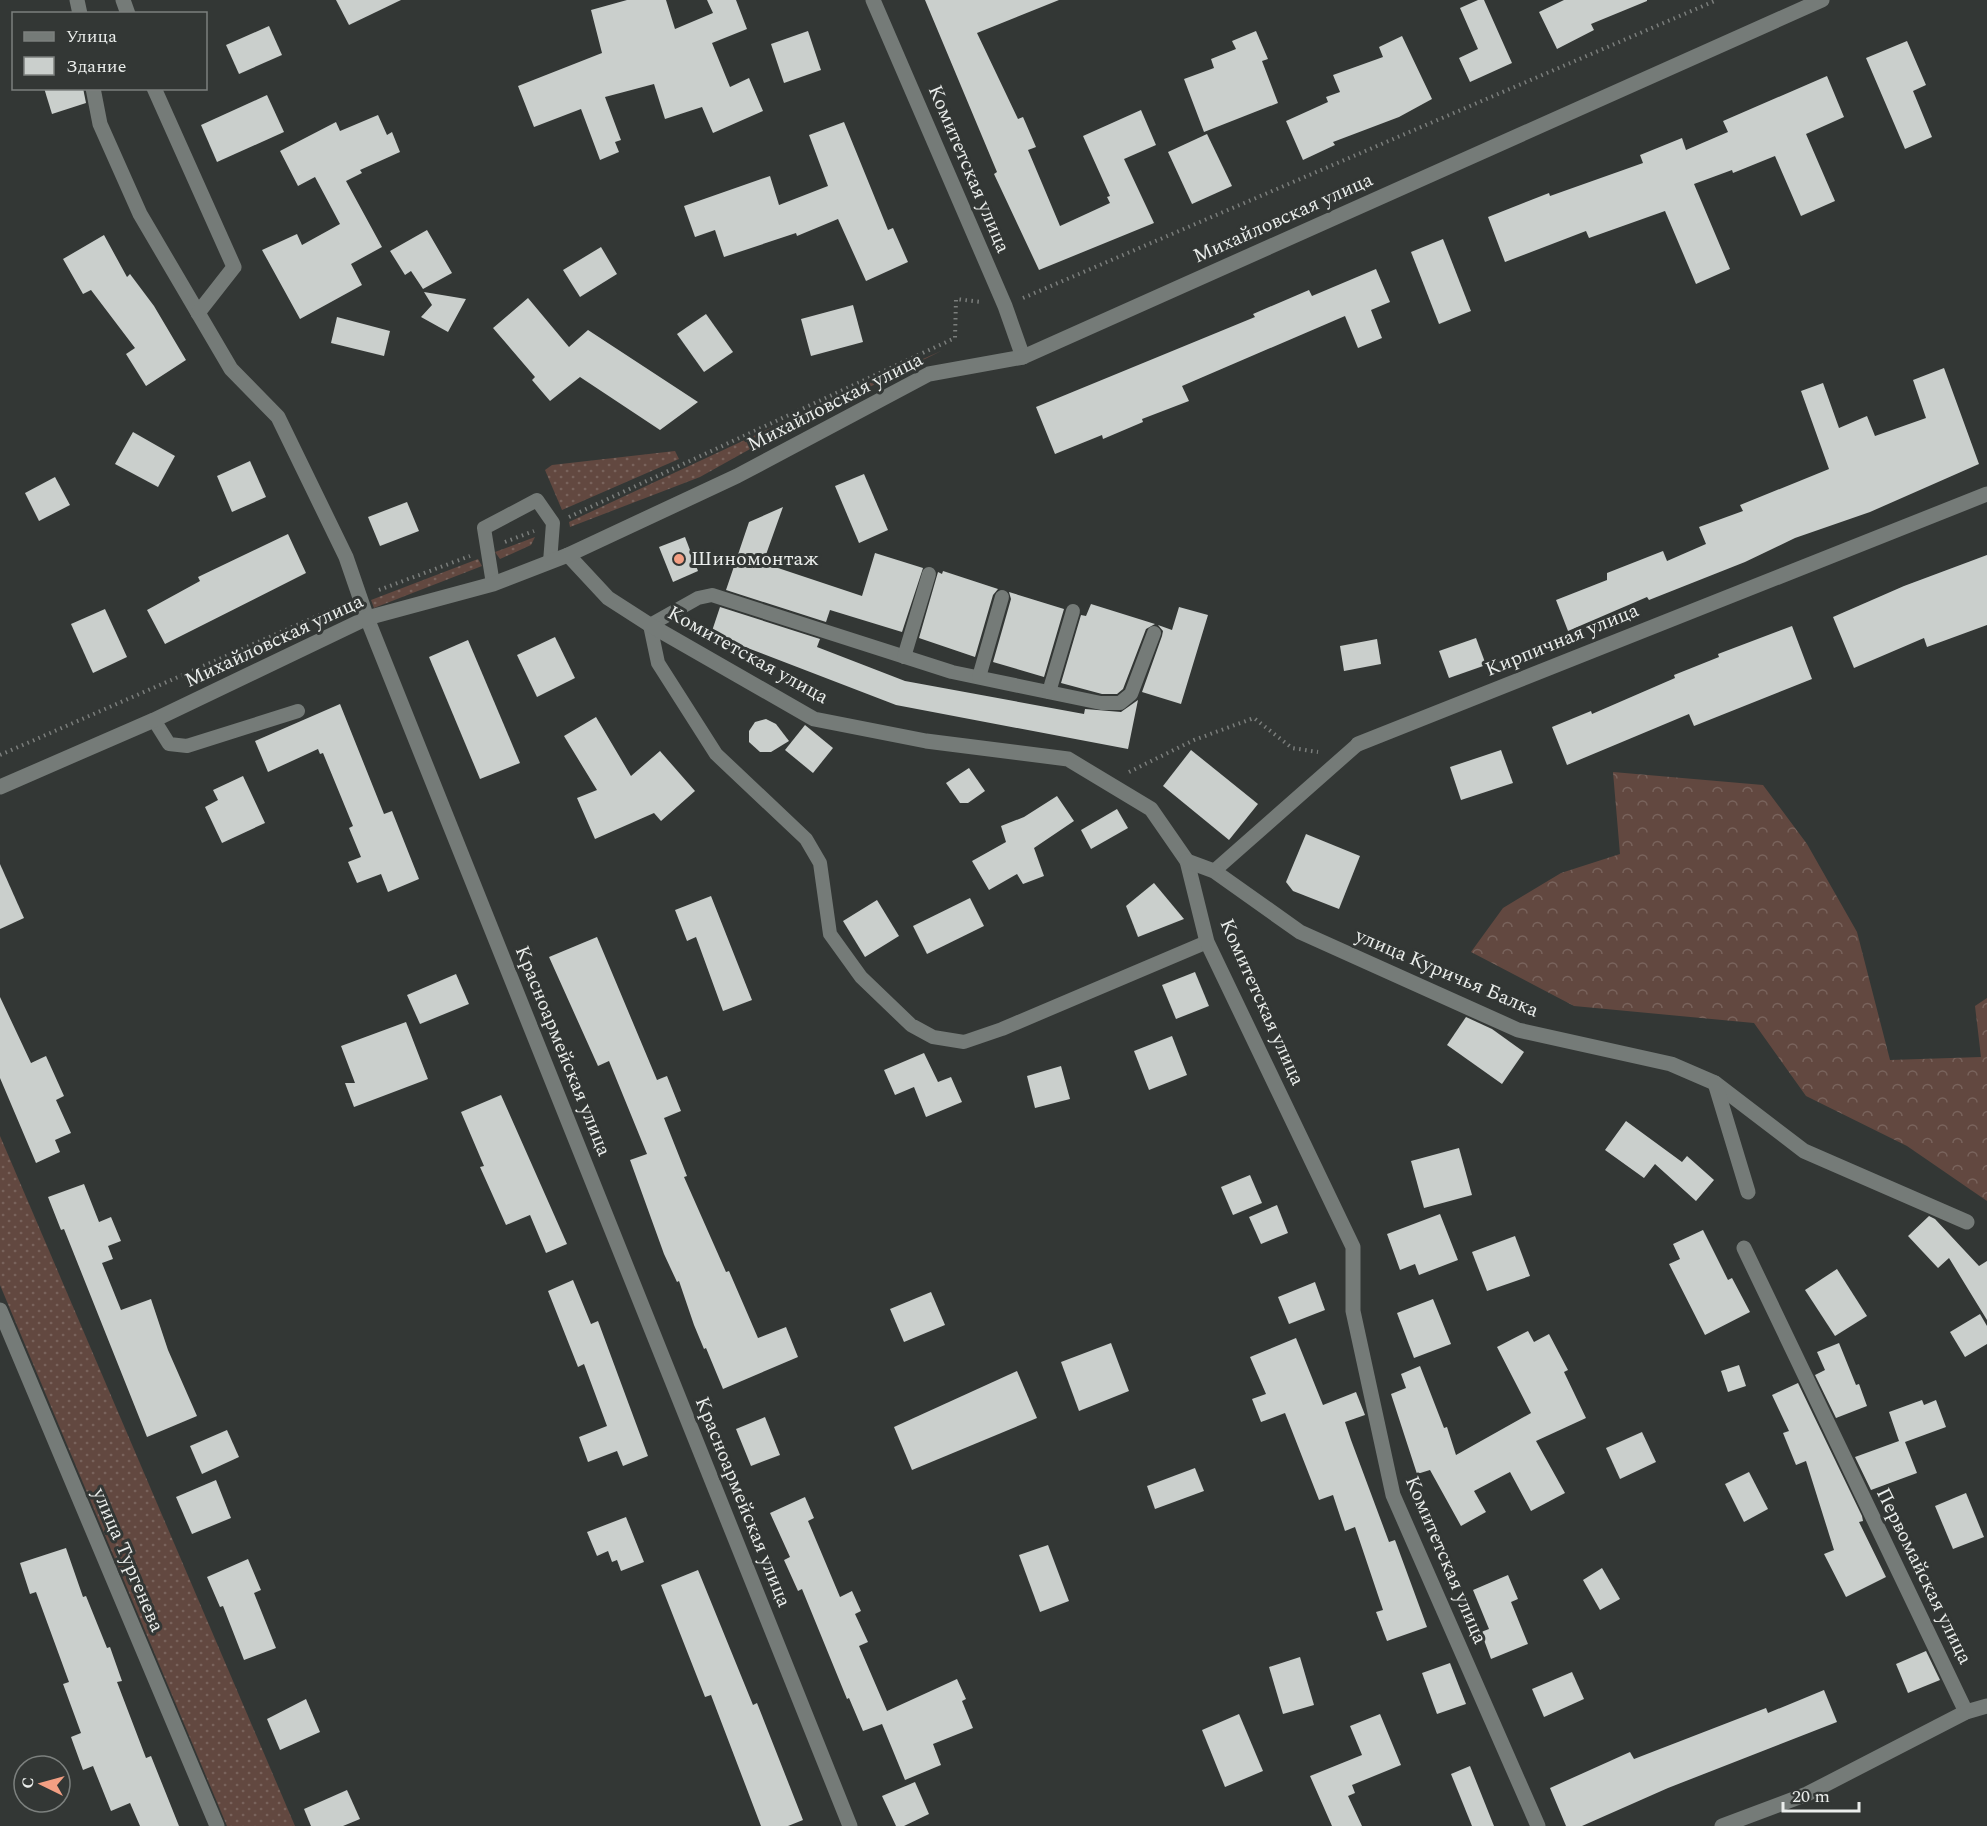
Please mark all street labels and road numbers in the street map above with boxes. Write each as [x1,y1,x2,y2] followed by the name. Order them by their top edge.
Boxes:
[920,80,1018,258] street label: Комитетская улица
[1188,165,1378,271] street label: Михайловская улица
[742,344,929,459] street label: Михайловская улица
[180,586,369,696] street label: Михайловская улица
[1481,595,1644,685] street label: Кирпичная улица
[662,598,834,712] street label: Комитетская улица
[1212,914,1312,1091] street label: Комитетская улица
[1350,920,1544,1025] street label: улица Куричья Балка
[507,941,619,1161] street label: Красноармейская улица
[687,1392,799,1612] street label: Красноармейская улица
[1397,1471,1495,1649] street label: Комитетская улица
[84,1482,172,1637] street label: улица Тургенева
[1868,1483,1980,1670] street label: Первомайская улица

